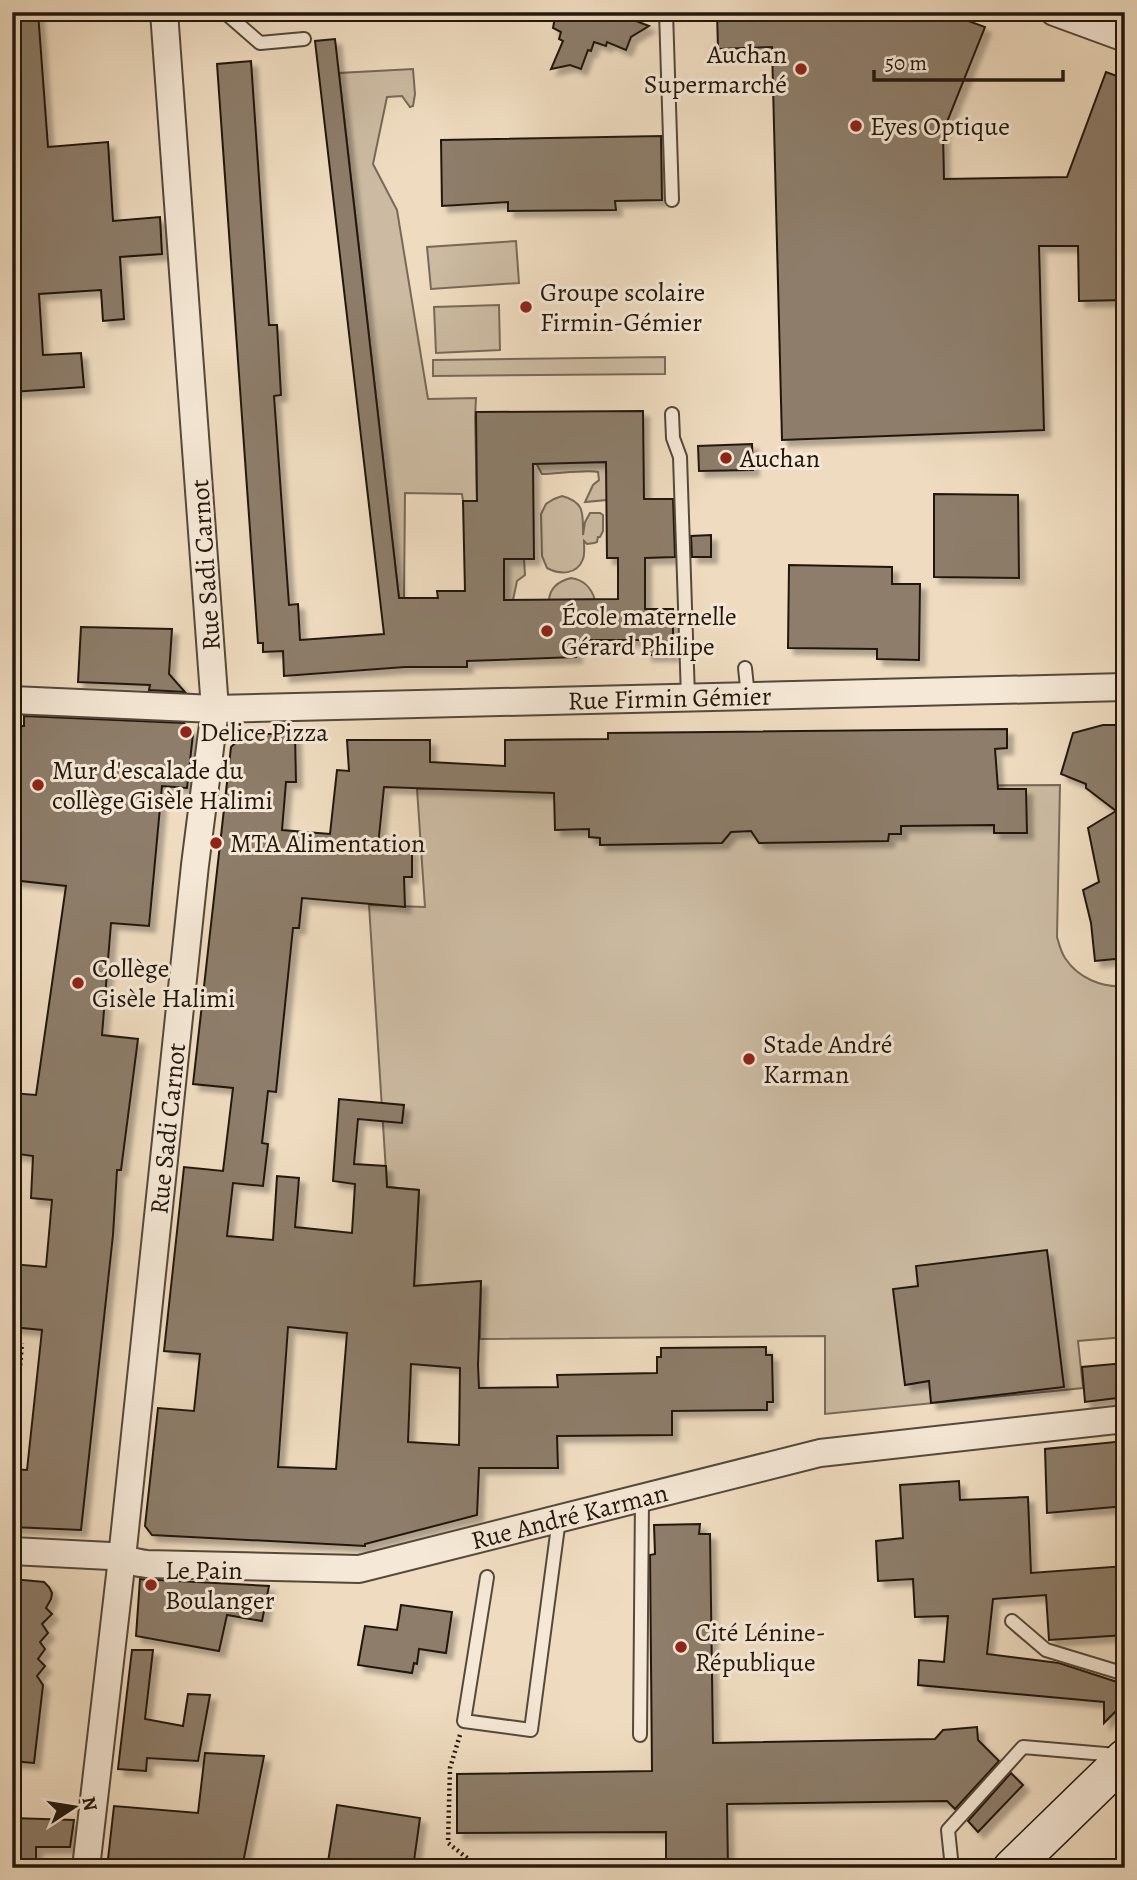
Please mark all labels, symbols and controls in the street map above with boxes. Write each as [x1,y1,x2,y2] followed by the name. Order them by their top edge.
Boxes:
[644,37,787,102] place label: Auchan Supermarché
[874,38,1064,82] scale bar
[885,49,927,77] text: 50 m
[793,61,809,77] marker: Auchan Supermarché
[870,109,1010,144] place label: Eyes Optique
[848,118,864,134] marker: Eyes Optique
[540,275,705,340] place label: Groupe scolaire Firmin-Gémier
[518,299,534,315] marker: Groupe scolaire Firmin-Gémier
[739,441,820,476] place label: Auchan
[718,450,734,466] marker: Auchan
[182,478,229,652] street label: Rue Sadi Carnot
[561,599,737,664] place label: École maternelle Gérard Philipe
[539,623,555,639] marker: École maternelle Gérard Philipe
[567,679,772,718] street label: Rue Firmin Gémier
[200,715,328,750] place label: Delice Pizza
[178,724,194,740] marker: Delice Pizza
[52,753,273,818] place label: Mur d'escalade du collège Gisèle Halimi
[30,777,46,793] marker: Mur d'escalade du collège Gisèle Halimi
[230,826,425,861] place label: MTA Alimentation
[208,835,224,851] marker: MTA Alimentation
[92,951,235,1016] place label: Collège Gisèle Halimi
[70,975,86,991] marker: Collège Gisèle Halimi
[763,1027,892,1092] place label: Stade André Karman
[141,1041,194,1216] street label: Rue Sadi Carnot
[741,1051,757,1067] marker: Stade André Karman
[467,1475,672,1558] street label: Rue André Karman
[165,1553,275,1618] place label: Le Pain Boulanger
[143,1577,159,1593] marker: Le Pain Boulanger
[695,1615,826,1680] place label: Cité Lénine- République
[673,1639,689,1655] marker: Cité Lénine- République
[38,1772,108,1842] north arrow
[75,1794,104,1813] text: N

